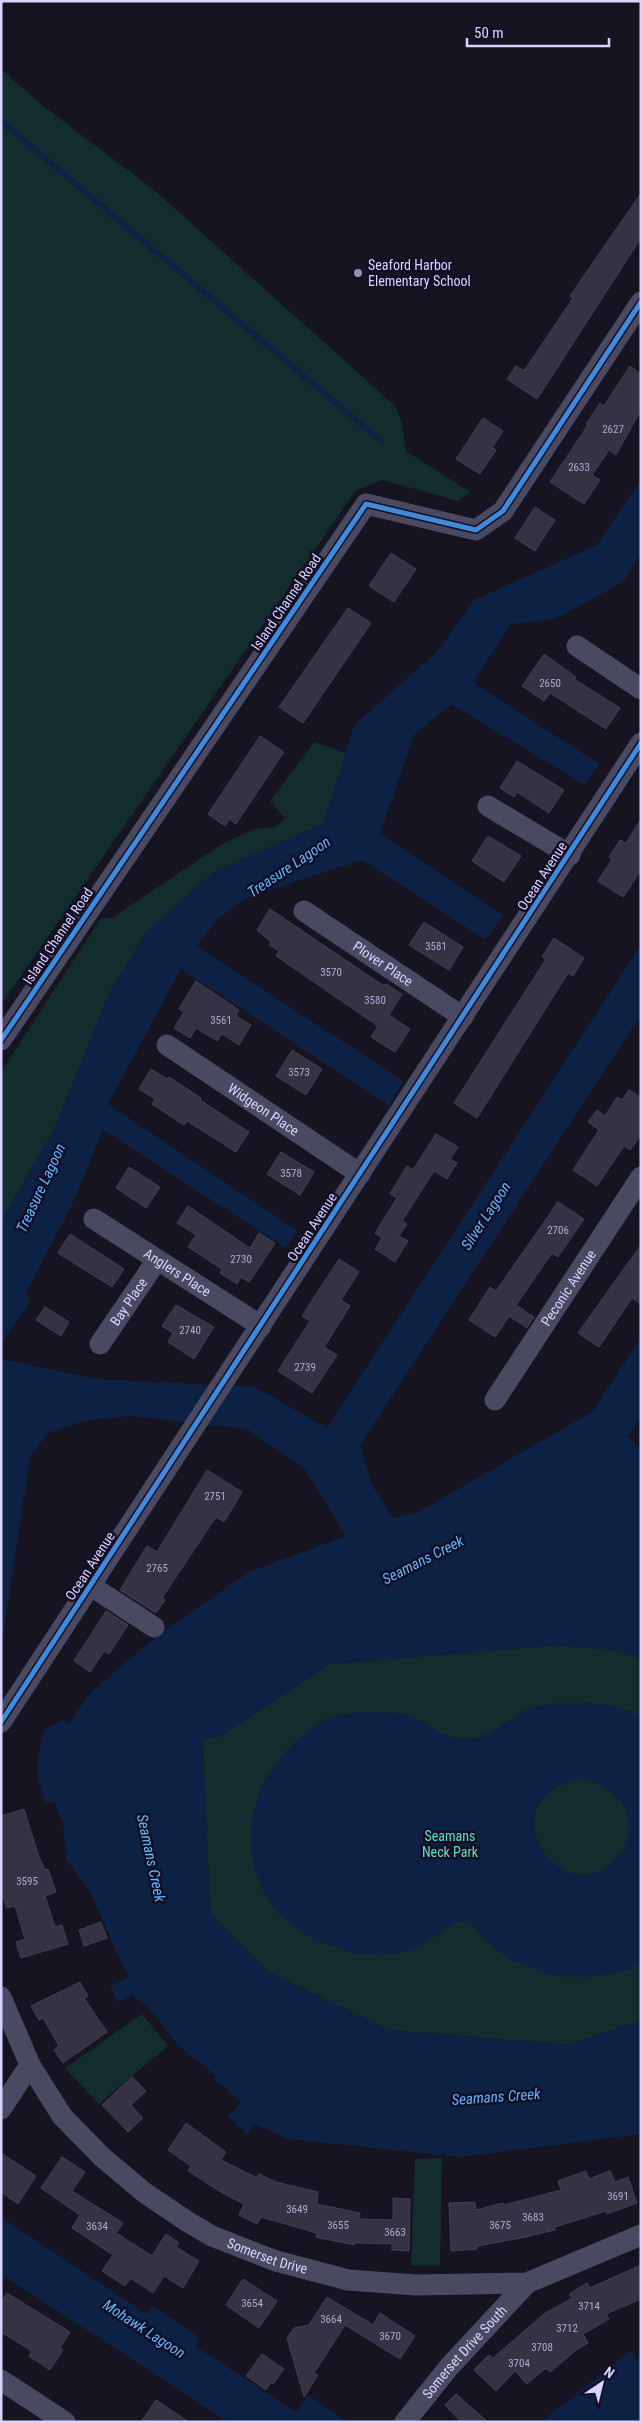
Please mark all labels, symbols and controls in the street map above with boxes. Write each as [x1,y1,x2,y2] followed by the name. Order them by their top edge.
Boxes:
[467,15,610,47] scale bar
[474,24,504,42] text: 50 m
[368,257,471,289] place label: Seaford Harbor Elementary School
[352,267,364,279] marker: Seaford Harbor Elementary School
[602,423,624,436] house number: 2627
[568,461,590,474] house number: 2633
[248,551,324,653] street label: Island Channel Road
[539,677,561,690] house number: 2650
[244,833,334,901] water label: Treasure Lagoon
[514,838,570,913] street label: Ocean Avenue
[20,885,96,987] street label: Island Channel Road
[350,938,416,990] street label: Plover Place
[425,940,447,953] house number: 3581
[320,966,342,979] house number: 3570
[364,994,386,1007] house number: 3580
[210,1014,232,1027] house number: 3561
[288,1066,310,1079] house number: 3573
[225,1080,302,1139] street label: Widgeon Place
[13,1141,69,1235] water label: Treasure Lagoon
[280,1167,302,1180] house number: 3578
[457,1178,515,1254] water label: Silver Lagoon
[284,1189,340,1264] street label: Ocean Avenue
[547,1224,569,1237] house number: 2706
[141,1245,214,1300] street label: Anglers Place
[538,1246,599,1329] street label: Peconic Avenue
[230,1253,252,1266] house number: 2730
[107,1275,151,1329] street label: Bay Place
[179,1324,201,1337] house number: 2740
[294,1361,316,1374] house number: 2739
[204,1490,226,1503] house number: 2751
[62,1528,118,1603] street label: Ocean Avenue
[379,1532,467,1588] water label: Seamans Creek
[146,1562,168,1575] house number: 2765
[133,1813,169,1904] water label: Seamans Creek
[422,1828,479,1860] park label: Seamans Neck Park
[16,1875,38,1888] house number: 3595
[451,2085,542,2109] water label: Seamans Creek
[607,2190,629,2203] house number: 3691
[286,2203,308,2216] house number: 3649
[522,2211,544,2224] house number: 3683
[327,2219,349,2232] house number: 3655
[489,2219,511,2232] house number: 3675
[86,2220,108,2233] house number: 3634
[384,2226,406,2239] house number: 3663
[225,2235,310,2277] street label: Somerset Drive
[99,2296,189,2362] water label: Mohawk Lagoon
[241,2297,263,2310] house number: 3654
[578,2300,600,2313] house number: 3714
[419,2302,510,2402] street label: Somerset Drive South
[320,2313,342,2326] house number: 3664
[556,2322,578,2335] house number: 3712
[379,2330,401,2343] house number: 3670
[531,2341,553,2354] house number: 3708
[508,2357,530,2370] house number: 3704
[577,2358,627,2408] north arrow
[601,2363,618,2381] text: N

